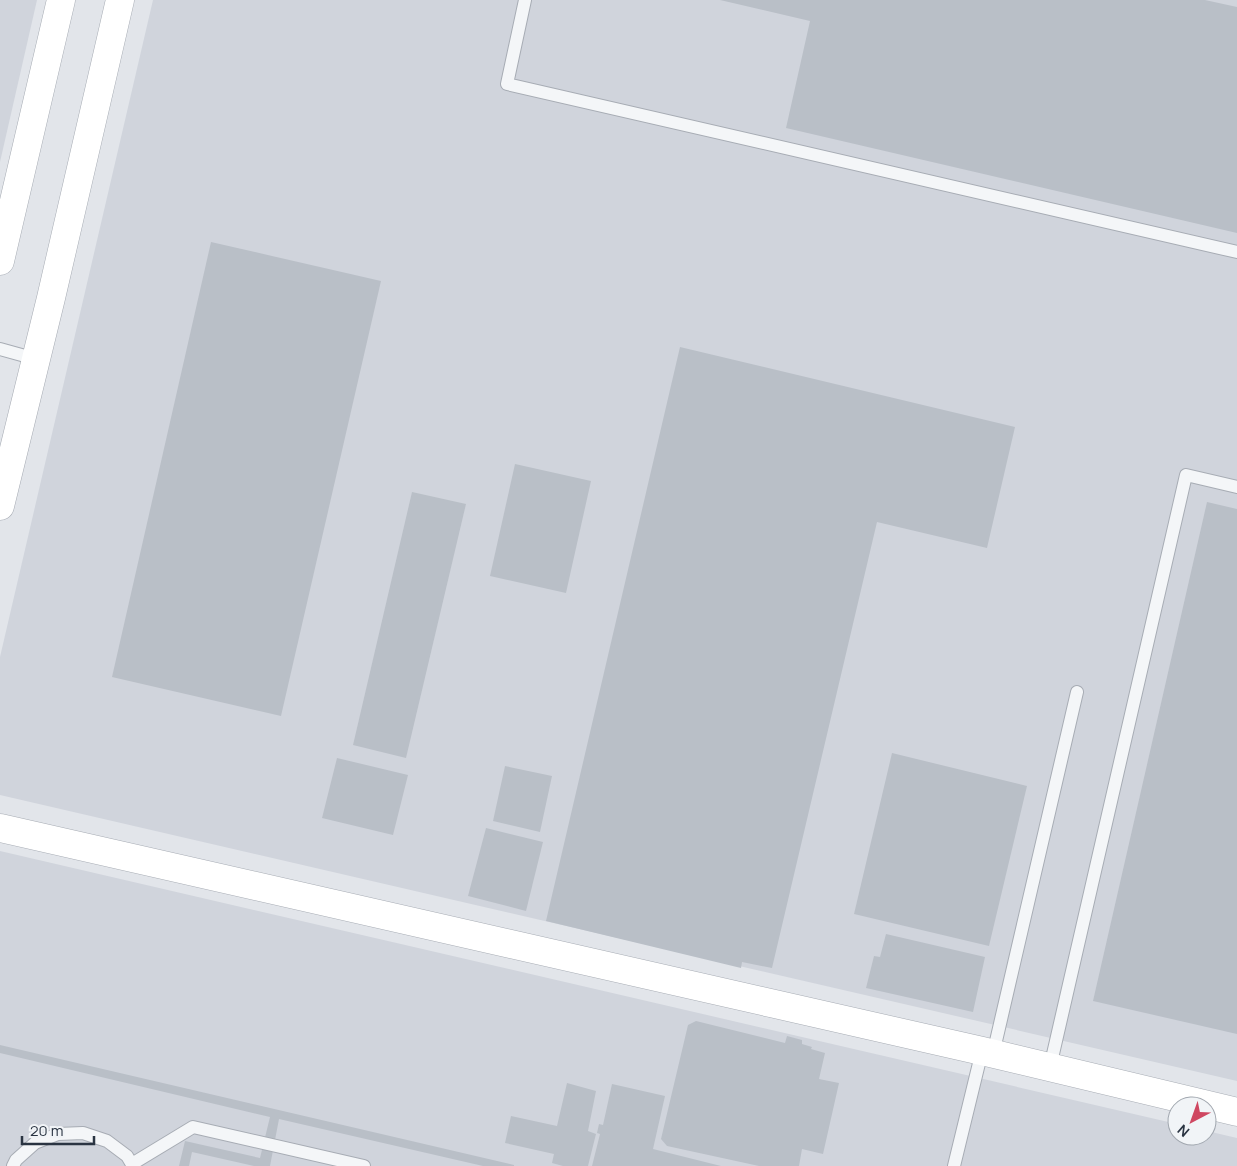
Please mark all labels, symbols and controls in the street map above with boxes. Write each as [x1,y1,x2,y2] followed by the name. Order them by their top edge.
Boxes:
[1167,1096,1217,1146] north arrow
[22,1114,95,1146] scale bar
[30,1120,63,1141] text: 20 m
[1173,1121,1193,1142] text: N

